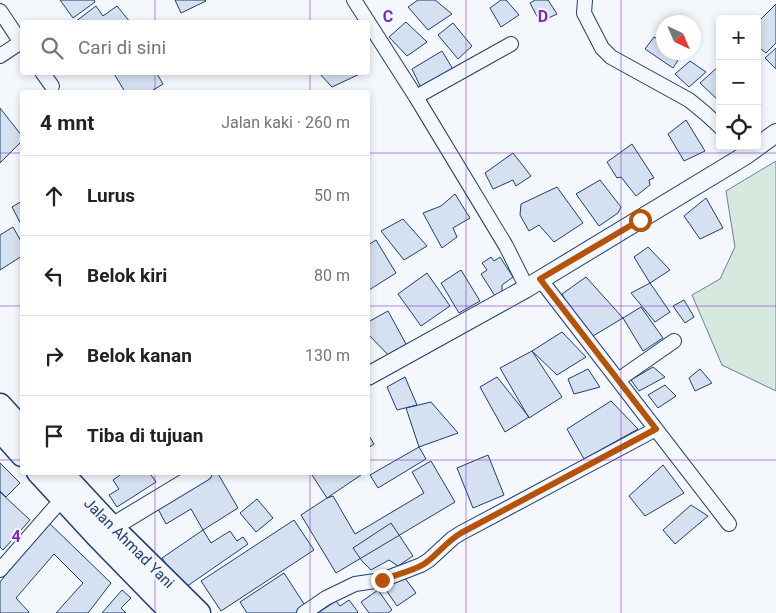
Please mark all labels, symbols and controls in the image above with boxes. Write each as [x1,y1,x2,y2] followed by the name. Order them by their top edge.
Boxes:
[383,7,393,26] text: C
[538,7,548,26] text: D
[656,15,701,60] north arrow
[716,15,761,150] map controls
[716,15,761,60] button: +
[20,20,370,75] search box
[38,34,66,62] icon: search
[78,36,166,59] text: Cari di sini
[716,60,761,105] button: −
[716,105,761,150] button: locate
[40,111,94,135] text: 4 mnt
[221,113,350,132] text: Jalan kaki · 260 m
[40,182,68,210] icon: ahead
[87,184,135,207] text: Lurus
[314,186,350,205] text: 50 m
[629,209,652,232] route start
[40,262,68,290] icon: left
[87,264,167,287] text: Belok kiri
[314,266,350,285] text: 80 m
[40,342,68,370] icon: right
[87,344,192,367] text: Belok kanan
[305,346,350,365] text: 130 m
[40,422,68,450] icon: arrive
[87,424,203,447] text: Tiba di tujuan
[80,494,178,592] street label: Jalan Ahmad Yani
[11,527,21,546] text: 4
[371,569,394,592] route end

